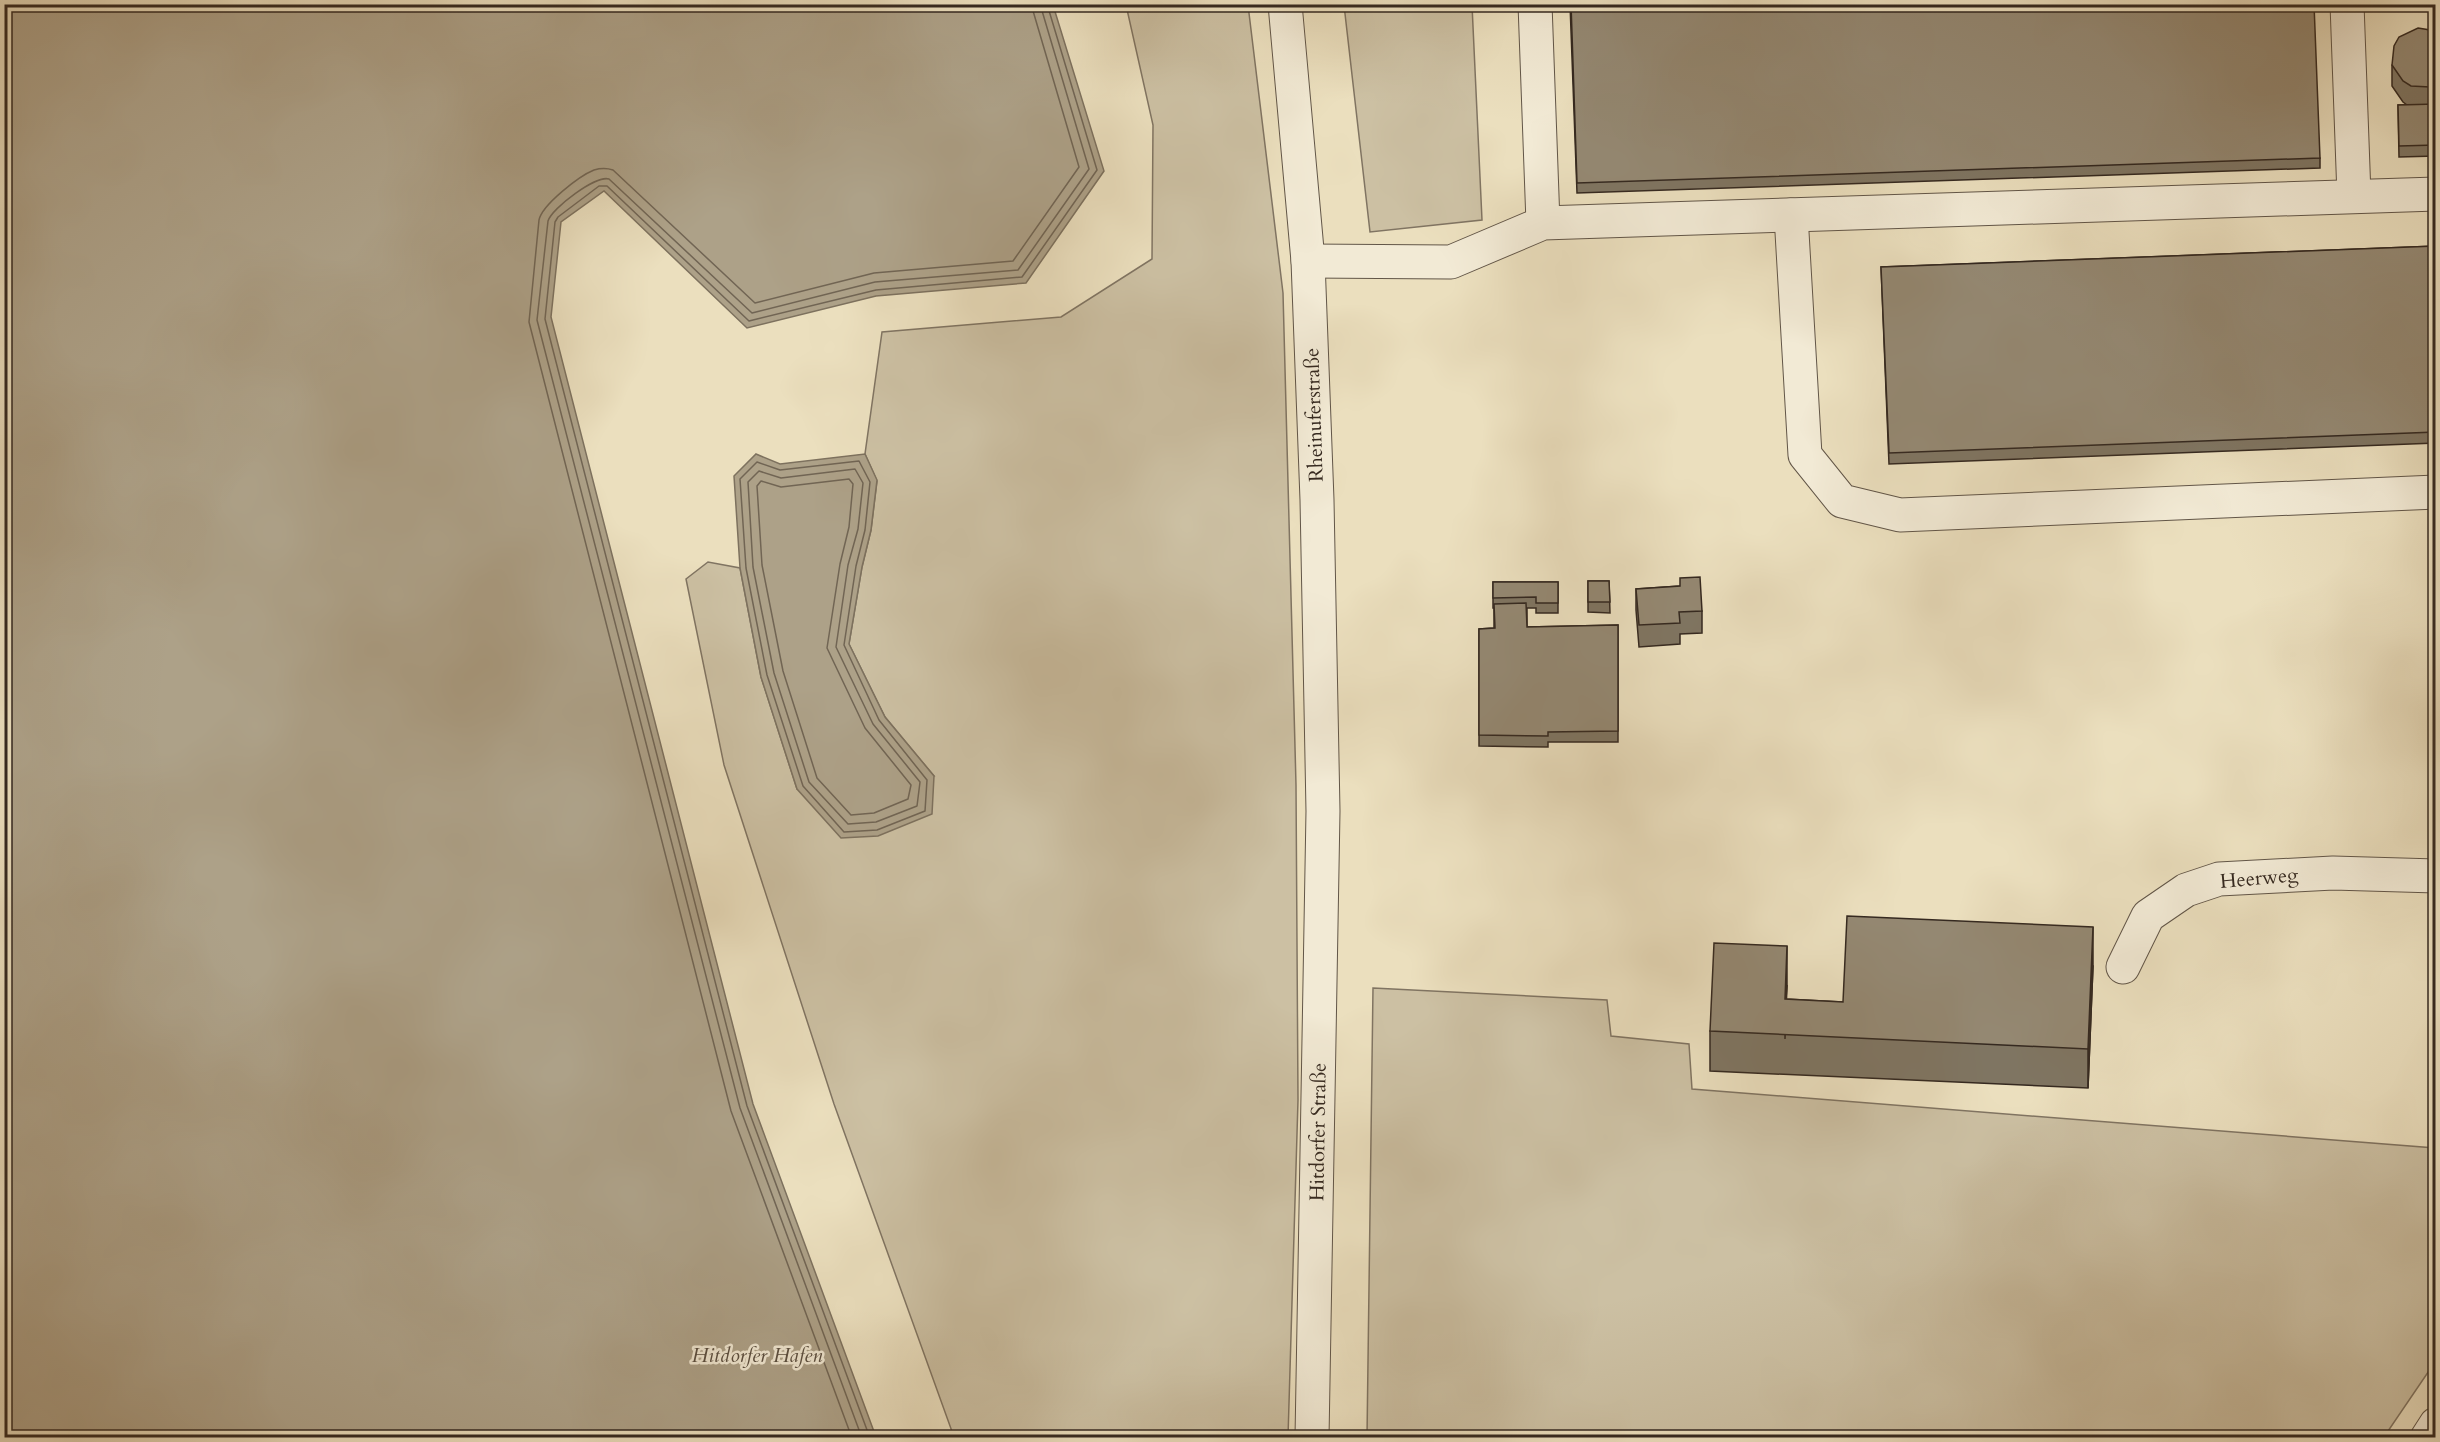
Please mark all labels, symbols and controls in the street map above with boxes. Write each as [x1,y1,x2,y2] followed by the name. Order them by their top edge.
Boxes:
[1298,347,1330,483] street label: Rheinuferstraße
[2219,861,2300,895] street label: Heerweg
[1303,1063,1333,1201] street label: Hitdorfer Straße
[691,1341,823,1370] water label: Hitdorfer Hafen

